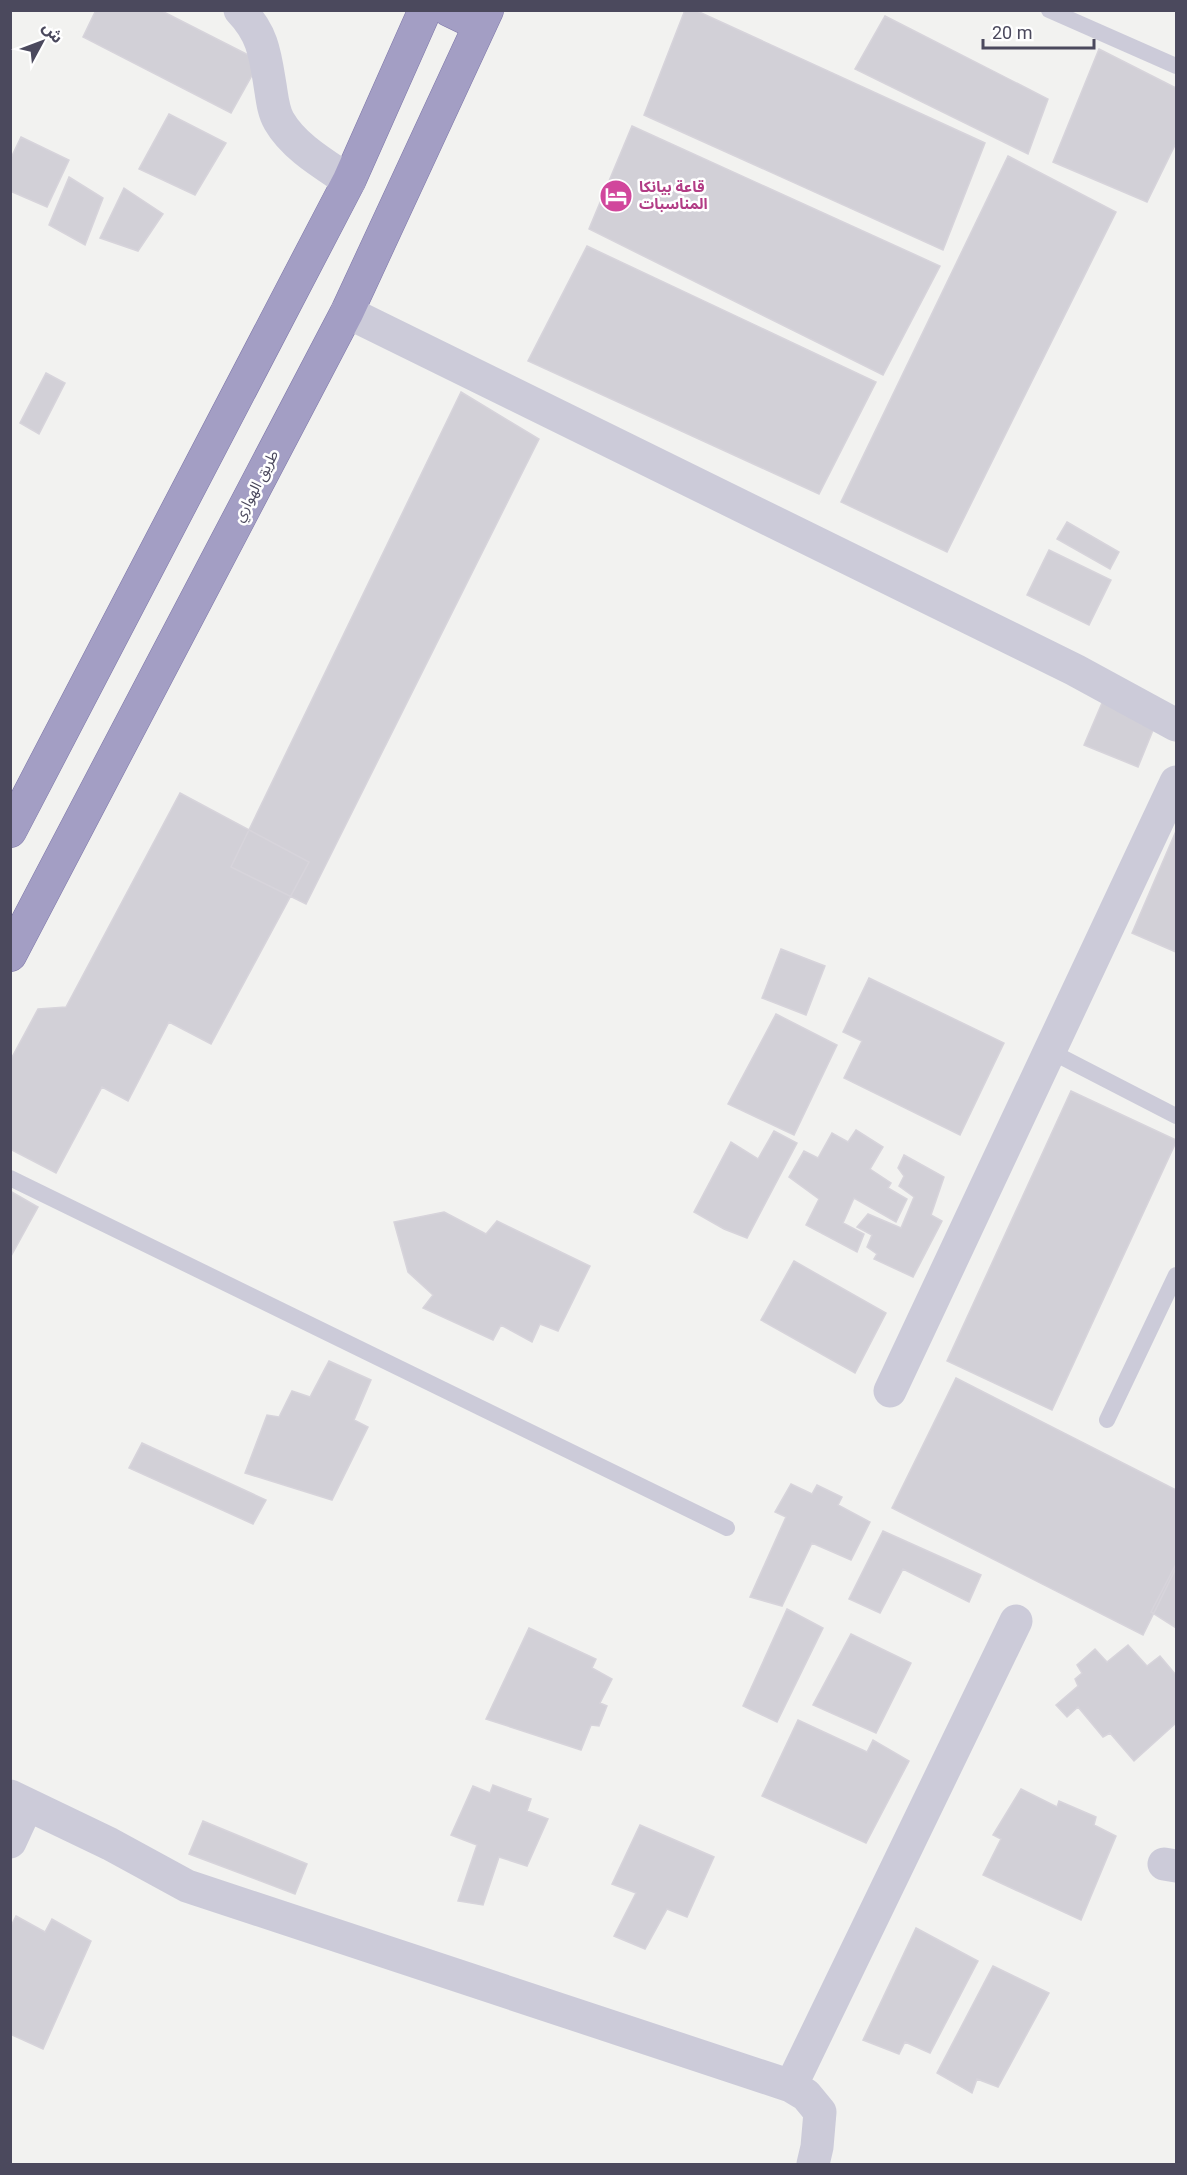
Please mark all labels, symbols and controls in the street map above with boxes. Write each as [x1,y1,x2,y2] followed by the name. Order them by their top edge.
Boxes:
[12,12,72,72] north arrow
[983,12,1094,50] scale bar
[39,18,67,47] text: ش
[992,22,1032,43] text: 20 m
[598,178,634,214] hotel icon: قاعة بيانكا المناسبات
[639,178,708,213] place label: قاعة بيانكا المناسبات
[230,447,285,526] street label: طريق الهواري

